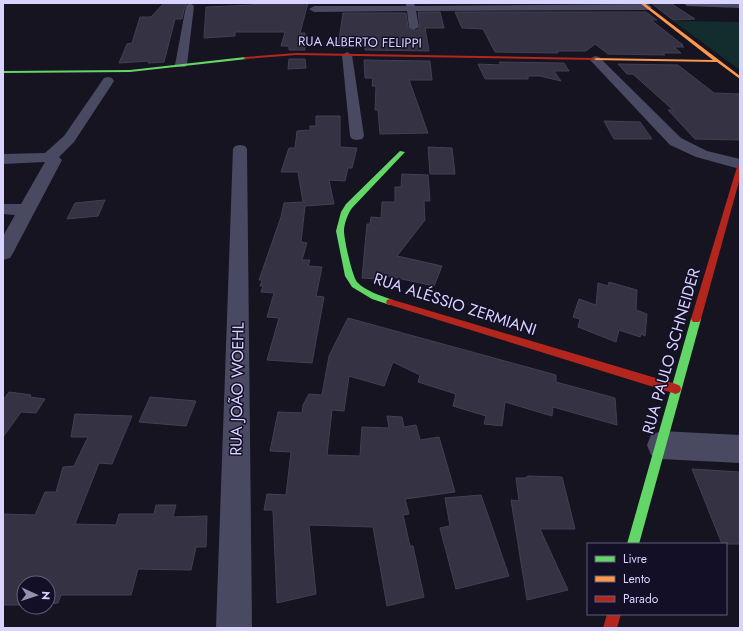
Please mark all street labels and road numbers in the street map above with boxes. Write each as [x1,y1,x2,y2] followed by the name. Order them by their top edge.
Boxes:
[298,31,422,53] street label: RUA ALBERTO FELIPPI
[636,265,706,437] street label: RUA PAULO SCHNEIDER
[371,267,539,341] street label: RUA ALÉSSIO ZERMIANI
[224,321,250,456] street label: RUA JOÃO WOEHL

